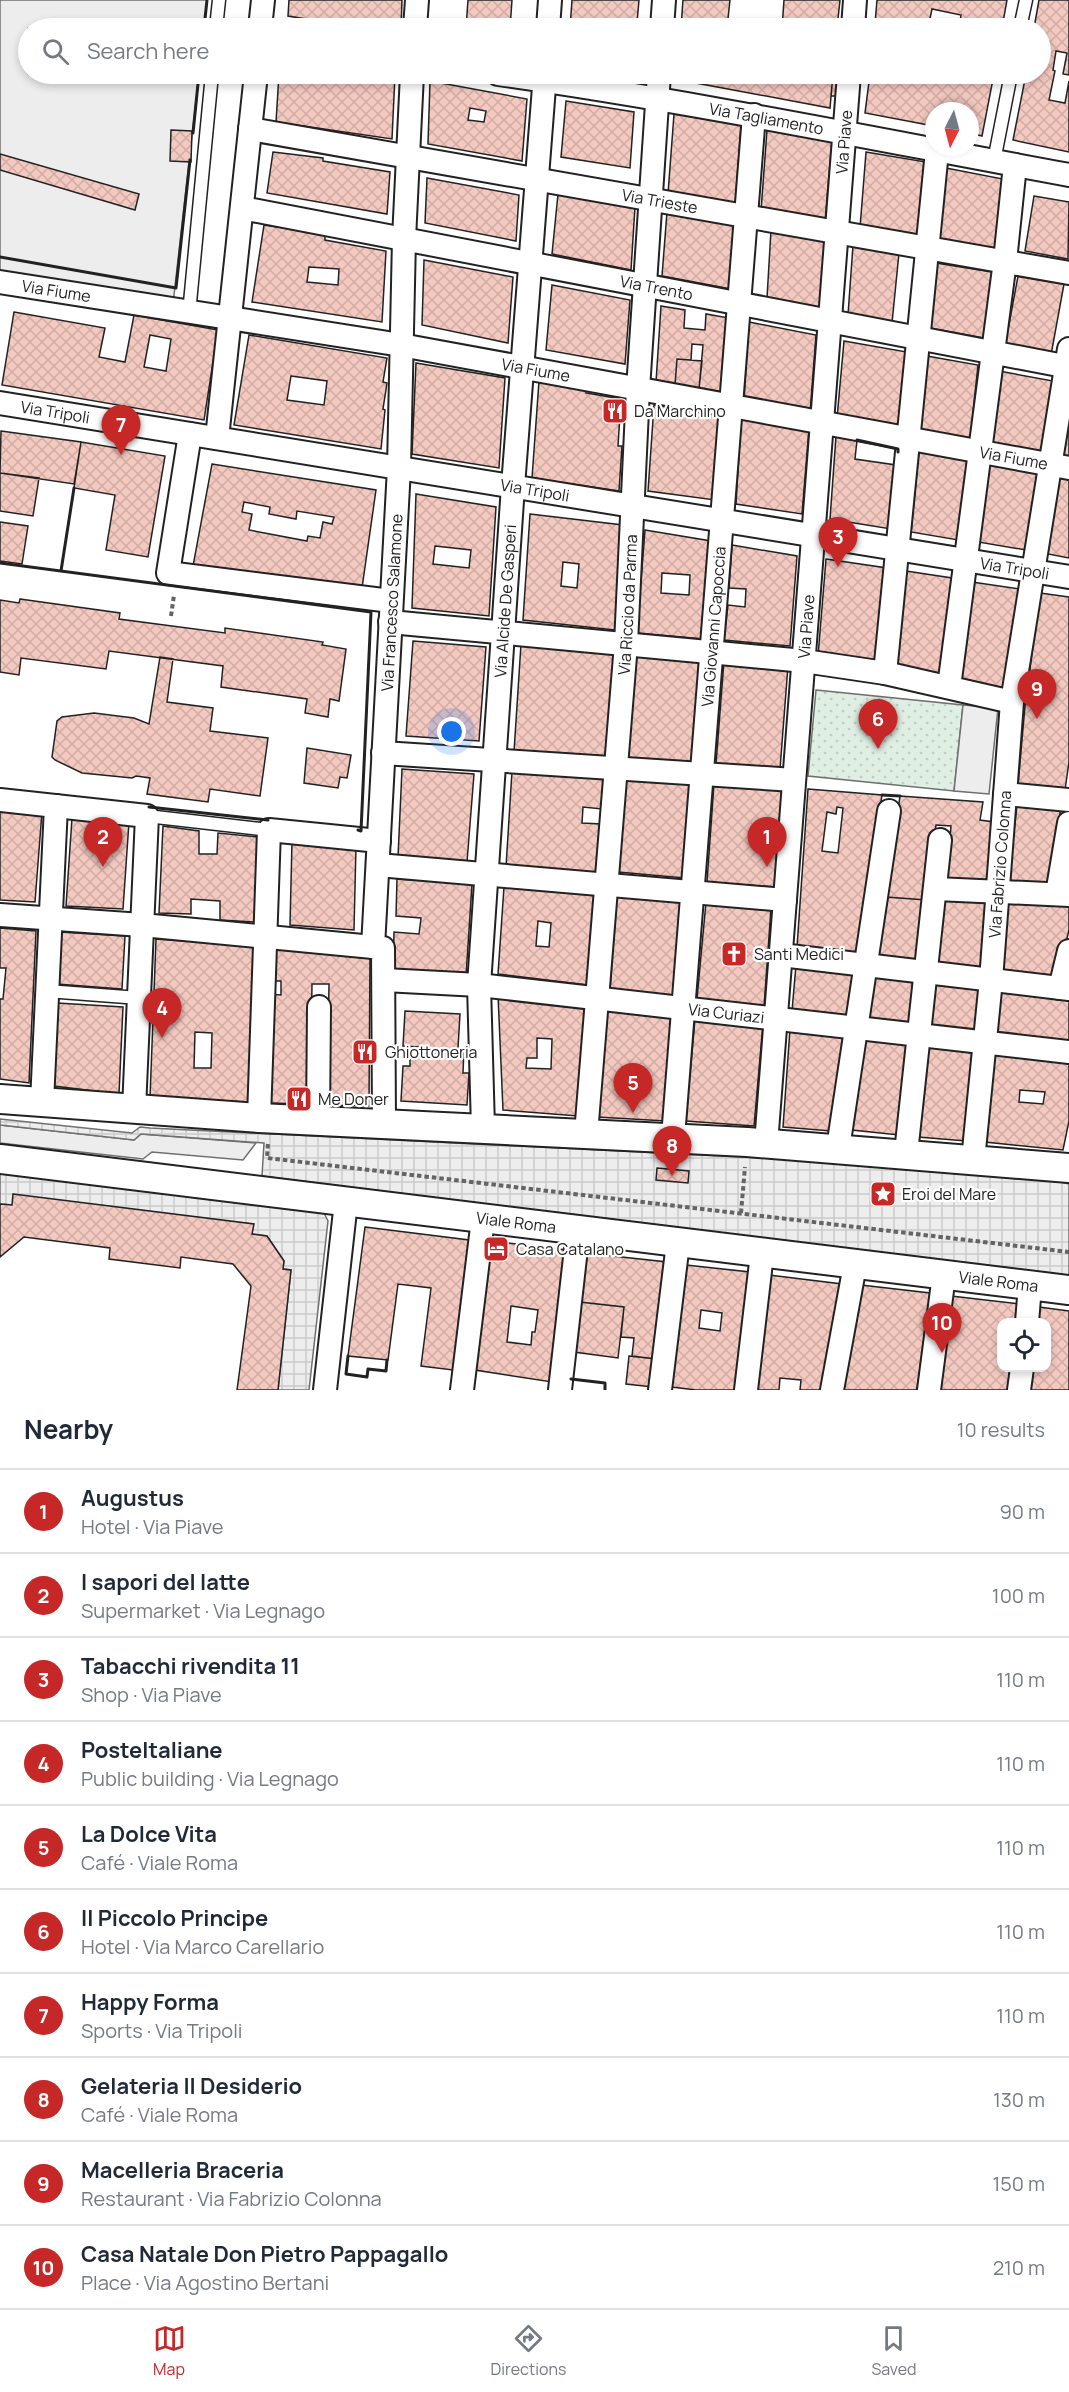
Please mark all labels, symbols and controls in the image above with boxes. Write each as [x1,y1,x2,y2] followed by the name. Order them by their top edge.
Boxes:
[18,18,1051,84] search box
[39,35,72,68] icon: search
[87,36,209,66] text: Search here
[707,97,825,140] street label: Via Tagliamento
[925,102,979,156] north arrow
[830,109,857,175] street label: Via Piave
[620,184,699,219] street label: Via Trieste
[618,270,695,305] street label: Via Trento
[20,275,92,307] street label: Via Fiume
[500,353,572,387] street label: Via Fiume
[19,396,92,428] street label: Via Tripoli
[600,396,630,426] restaurant icon: Da Marchino
[634,400,726,422] place label: Da Marchino
[102,406,140,455] pin: 7
[978,441,1050,475] street label: Via Fiume
[499,474,571,507] street label: Via Tripoli
[376,513,408,692] street label: Via Francesco Salamone
[818,518,858,567] pin: 3
[489,523,521,678] street label: Via Alcide De Gasperi
[613,534,642,676] street label: Via Riccio da Parma
[696,545,731,708] street label: Via Giovanni Capoccia
[978,552,1051,585] street label: Via Tripoli
[793,594,820,659] street label: Via Piave
[1018,670,1056,719] pin: 9
[858,700,898,749] pin: 6
[437,717,466,746] your location
[983,790,1016,939] street label: Via Fabrizio Colonna
[84,818,122,867] pin: 2
[748,818,786,867] pin: 1
[719,939,749,969] church icon: Santi Medici
[754,943,844,965] place label: Santi Medici
[142,988,182,1038] pin: 4
[687,998,766,1028] street label: Via Curiazi
[350,1037,380,1067] restaurant icon: Ghiottoneria
[385,1041,478,1063] place label: Ghiottoneria
[614,1064,652,1113] pin: 5
[284,1084,314,1114] restaurant icon: Me Doner
[318,1088,389,1110] place label: Me Doner
[652,1126,692,1176] pin: 8
[868,1179,898,1209] place icon: Eroi del Mare
[902,1183,996,1205] place label: Eroi del Mare
[475,1206,557,1238] street label: Viale Roma
[481,1234,511,1264] hotel icon: Casa Catalano
[516,1238,624,1260] place label: Casa Catalano
[957,1266,1040,1297] street label: Viale Roma
[922,1304,962,1353] pin: 10
[997,1318,1051,1372] map controls
[997,1318,1051,1372] button: locate
[24,1411,113,1447] text: Nearby
[957,1416,1045,1443] text: 10 results
[81,1483,184,1513] text: Augustus
[39,1498,48,1525] text: 1
[999,1498,1045,1525] text: 90 m
[81,1513,223,1540] text: Hotel · Via Piave
[81,1567,250,1597] text: I sapori del latte
[38,1582,49,1609] text: 2
[992,1582,1045,1609] text: 100 m
[81,1597,325,1624] text: Supermarket · Via Legnago
[81,1651,300,1681] text: Tabacchi rivendita 11
[38,1666,49,1693] text: 3
[996,1666,1045,1693] text: 110 m
[81,1681,222,1708] text: Shop · Via Piave
[81,1735,222,1765] text: PosteItaliane
[37,1750,50,1777] text: 4
[996,1750,1045,1777] text: 110 m
[81,1765,339,1792] text: Public building · Via Legnago
[81,1819,217,1849] text: La Dolce Vita
[38,1834,49,1861] text: 5
[996,1834,1045,1861] text: 110 m
[81,1849,238,1876] text: Café · Viale Roma
[81,1903,268,1933] text: Il Piccolo Principe
[37,1918,50,1945] text: 6
[996,1918,1045,1945] text: 110 m
[81,1933,324,1960] text: Hotel · Via Marco Carellario
[81,1987,219,2017] text: Happy Forma
[38,2002,49,2029] text: 7
[996,2002,1045,2029] text: 110 m
[81,2017,243,2044] text: Sports · Via Tripoli
[81,2071,302,2101] text: Gelateria Il Desiderio
[37,2086,50,2113] text: 8
[993,2086,1045,2113] text: 130 m
[81,2101,238,2128] text: Café · Viale Roma
[81,2155,284,2185] text: Macelleria Braceria
[37,2170,50,2197] text: 9
[992,2170,1045,2197] text: 150 m
[81,2185,382,2212] text: Restaurant · Via Fabrizio Colonna
[81,2239,448,2269] text: Casa Natale Don Pietro Pappagallo
[33,2254,54,2281] text: 10
[993,2254,1045,2281] text: 210 m
[81,2269,329,2296] text: Place · Via Agostino Bertani
[153,2322,186,2380] tab: Map
[491,2322,566,2380] tab: Directions
[871,2322,916,2380] tab: Saved

